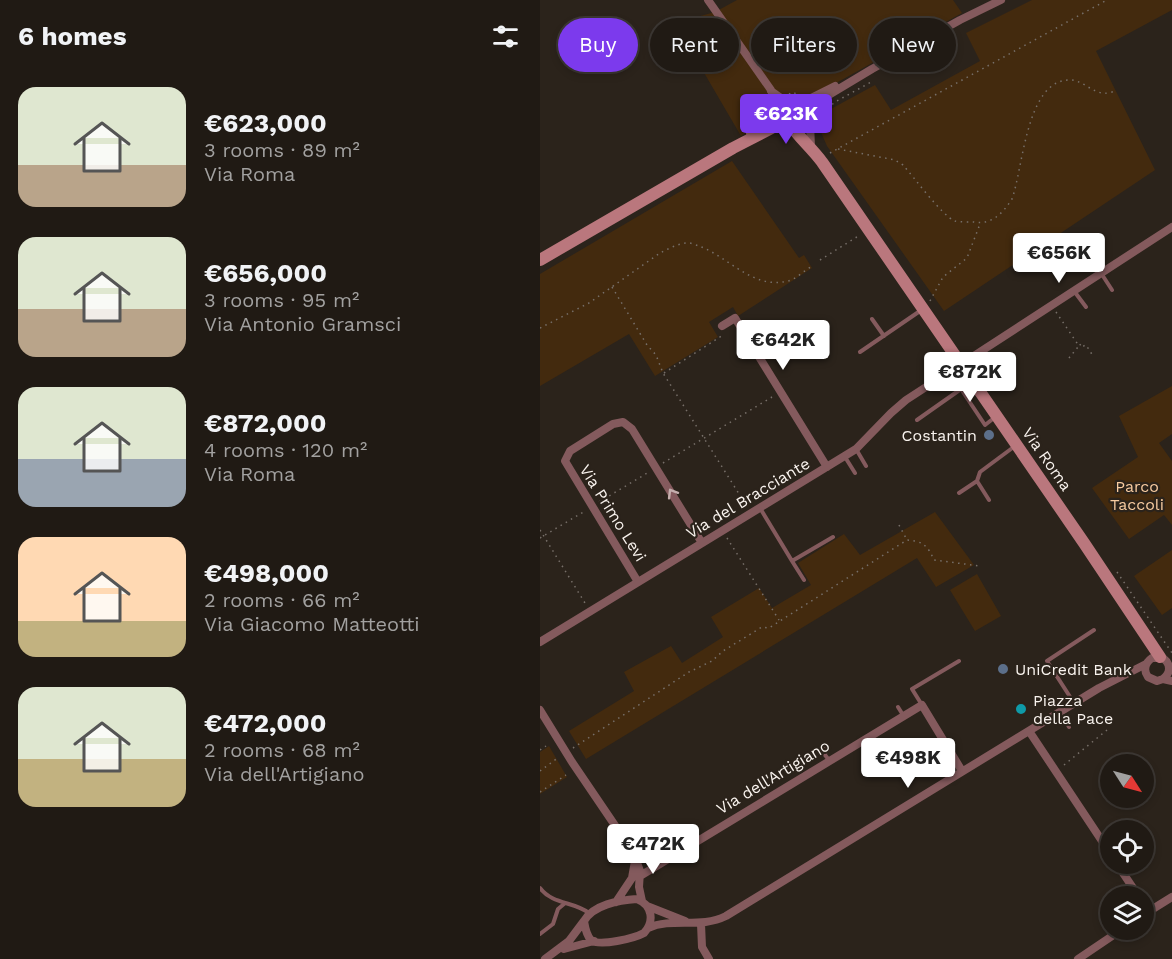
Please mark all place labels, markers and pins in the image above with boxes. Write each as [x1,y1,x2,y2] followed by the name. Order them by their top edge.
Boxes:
[744,94,828,145] pin: €623K
[1017,233,1101,284] pin: €656K
[741,320,825,371] pin: €642K
[928,352,1012,403] pin: €872K
[902,426,977,445] place label: Costantin
[982,428,996,442] marker: Costantin
[1015,660,1132,679] place label: UniCredit Bank
[996,662,1010,676] marker: UniCredit Bank
[1033,691,1113,728] place label: Piazza della Pace
[1014,702,1028,716] marker: Piazza della Pace
[866,738,950,789] pin: €498K
[611,824,695,875] pin: €472K

